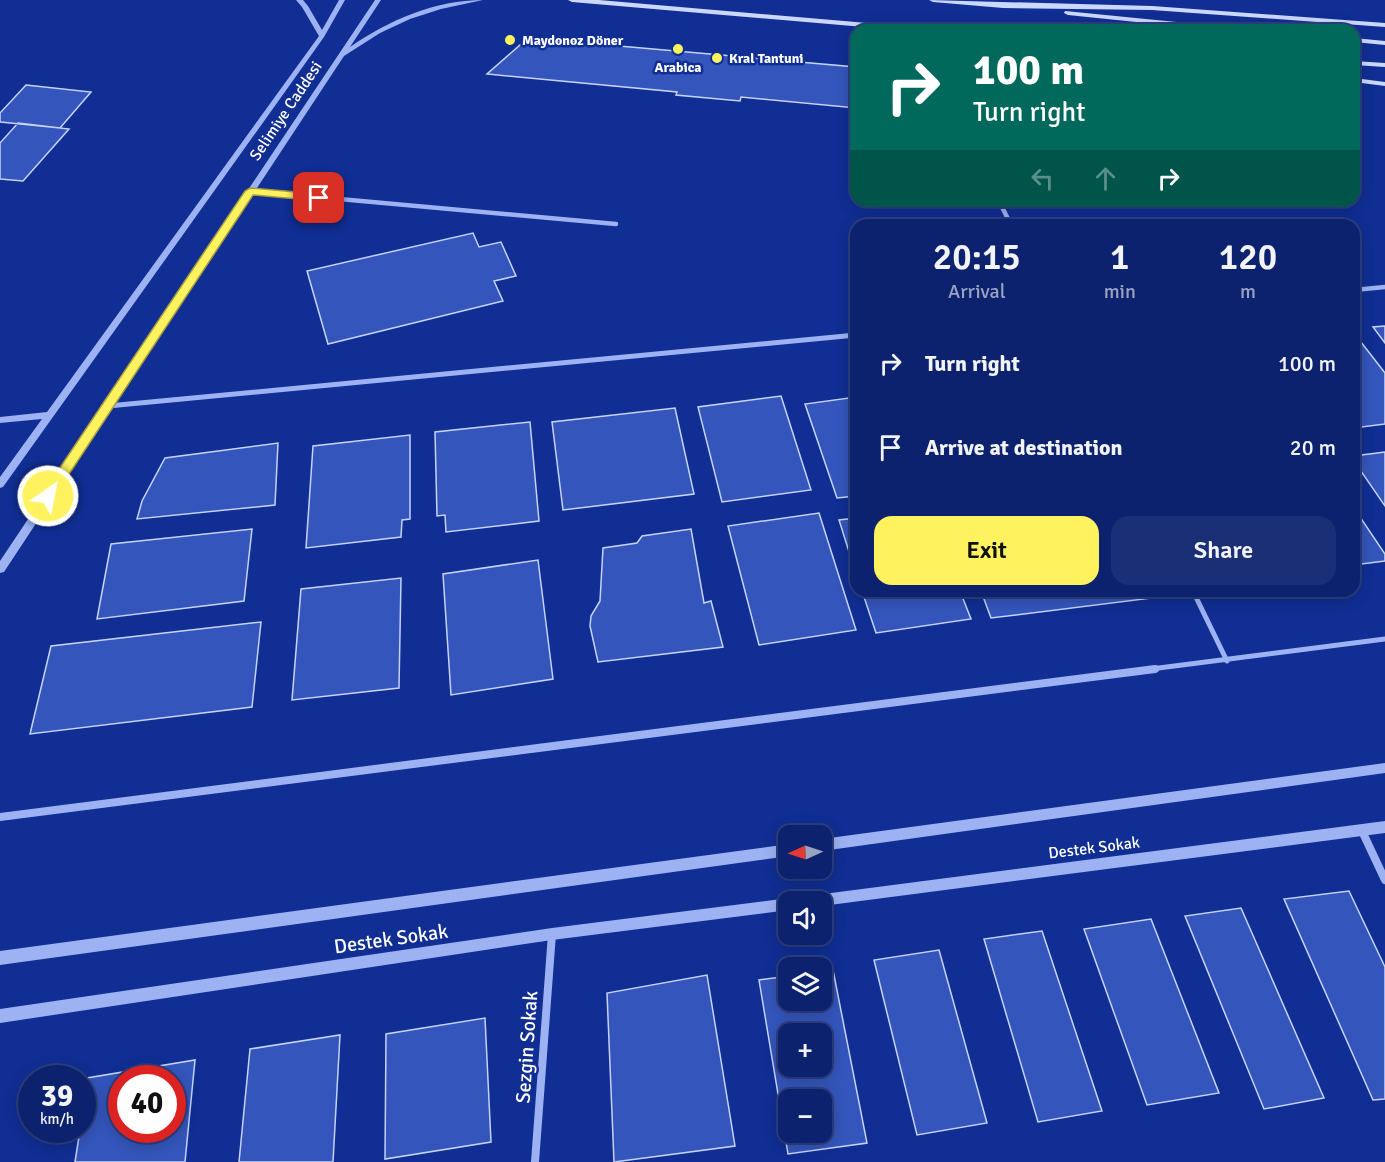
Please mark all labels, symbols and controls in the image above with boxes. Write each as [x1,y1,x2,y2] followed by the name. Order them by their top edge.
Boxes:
[522,32,624,49] place label: Maydonoz Döner
[503,33,517,47] marker: Maydonoz Döner
[671,42,685,56] marker: Arabica
[973,45,1084,96] text: 100 m
[874,48,952,126] icon: right
[729,50,804,67] place label: Kral Tantuni
[710,51,724,65] marker: Kral Tantuni
[245,58,327,164] street label: Selimiye Caddesi
[654,59,702,76] place label: Arabica
[973,96,1086,129] text: Turn right
[1026,162,1059,195] icon: left
[1089,162,1122,195] icon: ahead
[1152,162,1185,195] icon: right
[293,172,344,223] pin
[302,181,335,214] icon: arrive
[933,235,1021,280] text: 20:15
[1110,235,1130,280] text: 1
[1219,235,1277,280] text: 120
[948,279,1006,304] text: Arrival
[1104,279,1136,304] text: min
[1240,279,1256,304] text: m
[874,347,907,380] icon: right
[925,350,1020,377] text: Turn right
[1278,350,1336,377] text: 100 m
[874,431,907,464] icon: arrive
[925,434,1122,461] text: Arrive at destination
[1290,434,1336,461] text: 20 m
[16,464,80,528] position arrow
[874,516,1099,585] button: Exit
[1111,516,1336,585] button: Share
[778,825,832,879] north arrow
[778,825,832,1143] map controls
[1047,832,1141,864] street label: Destek Sokak
[778,891,832,945] button: sound
[332,919,450,959] street label: Destek Sokak
[778,957,832,1011] button: layers
[511,990,543,1104] street label: Sezgin Sokak
[778,1023,832,1077] button: +
[108,1065,186,1143] speed limit sign: 40
[41,1078,73,1115] text: 39
[778,1089,832,1143] button: −
[40,1110,74,1128] text: km/h

